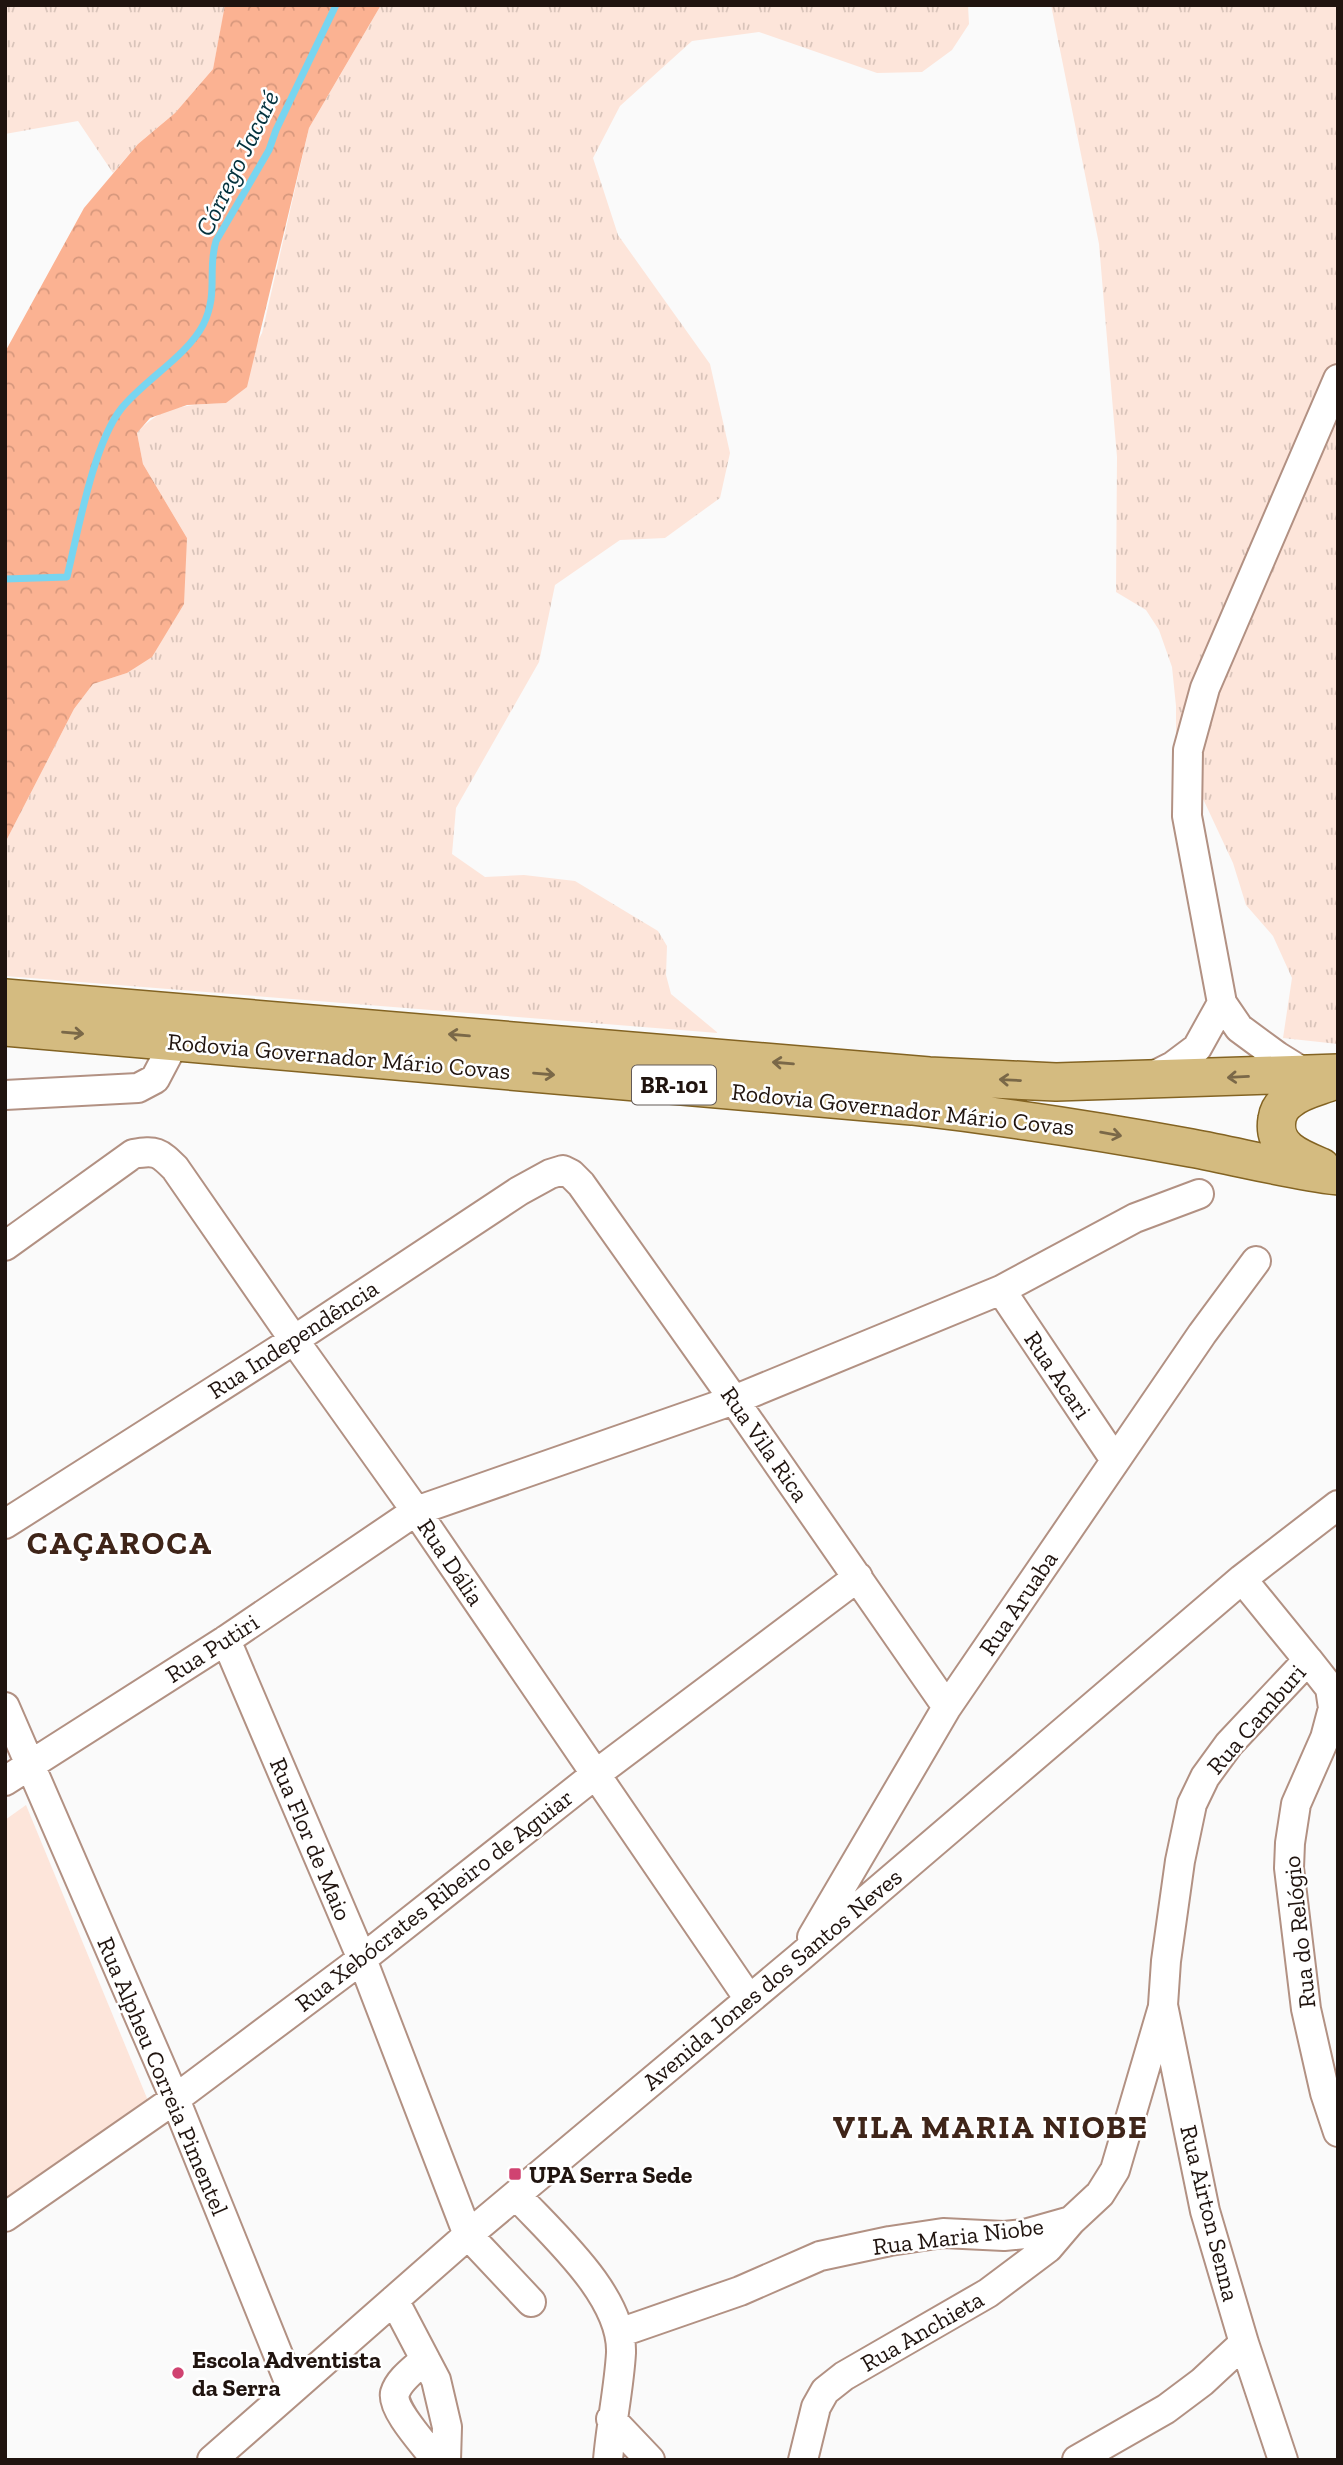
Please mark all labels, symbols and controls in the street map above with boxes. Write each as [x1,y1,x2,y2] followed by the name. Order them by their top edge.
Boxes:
[188,85,286,241] water label: Córrego Jacaré
[61,1027,84,1040] one-way arrow
[166,1027,512,1085] street label: Rodovia Governador Mário Covas
[448,1028,471,1041] one-way arrow
[773,1056,795,1069] one-way arrow
[632,1066,716,1104] road number: BR-101
[532,1068,555,1081] one-way arrow
[1226,1071,1249,1084] one-way arrow
[999,1073,1022,1086] one-way arrow
[730,1077,1076,1141] street label: Rodovia Governador Mário Covas
[1099,1127,1122,1141] one-way arrow
[202,1273,384,1405] street label: Rua Independência
[1018,1326,1098,1424] street label: Rua Acari
[715,1381,816,1508] street label: Rua Vila Rica
[411,1513,491,1611] street label: Rua Dália
[27,1524,213,1562] district label: CAÇAROCA
[973,1545,1064,1661] street label: Rua Aruaba
[160,1607,264,1689] street label: Rua Putiri
[1200,1658,1312,1780] street label: Rua Camburi
[264,1753,358,1925] street label: Rua Flor de Maio
[289,1783,579,2017] street label: Rua Xebócrates Ribeiro de Aguiar
[1277,1854,1321,2010] street label: Rua do Relógio
[636,1862,908,2096] street label: Avenida Jones dos Santos Neves
[91,1933,235,2219] street label: Rua Alpheu Correia Pimentel
[833,2108,1149,2146] district label: VILA MARIA NIOBE
[1174,2122,1246,2304] street label: Rua Airton Senna
[529,2160,693,2189] place label: UPA Serra Sede
[507,2166,523,2182] marker: UPA Serra Sede
[871,2211,1045,2261] street label: Rua Maria Niobe
[855,2284,989,2378] street label: Rua Anchieta
[192,2345,381,2402] place label: Escola Adventista da Serra
[170,2365,186,2381] marker: Escola Adventista da Serra

